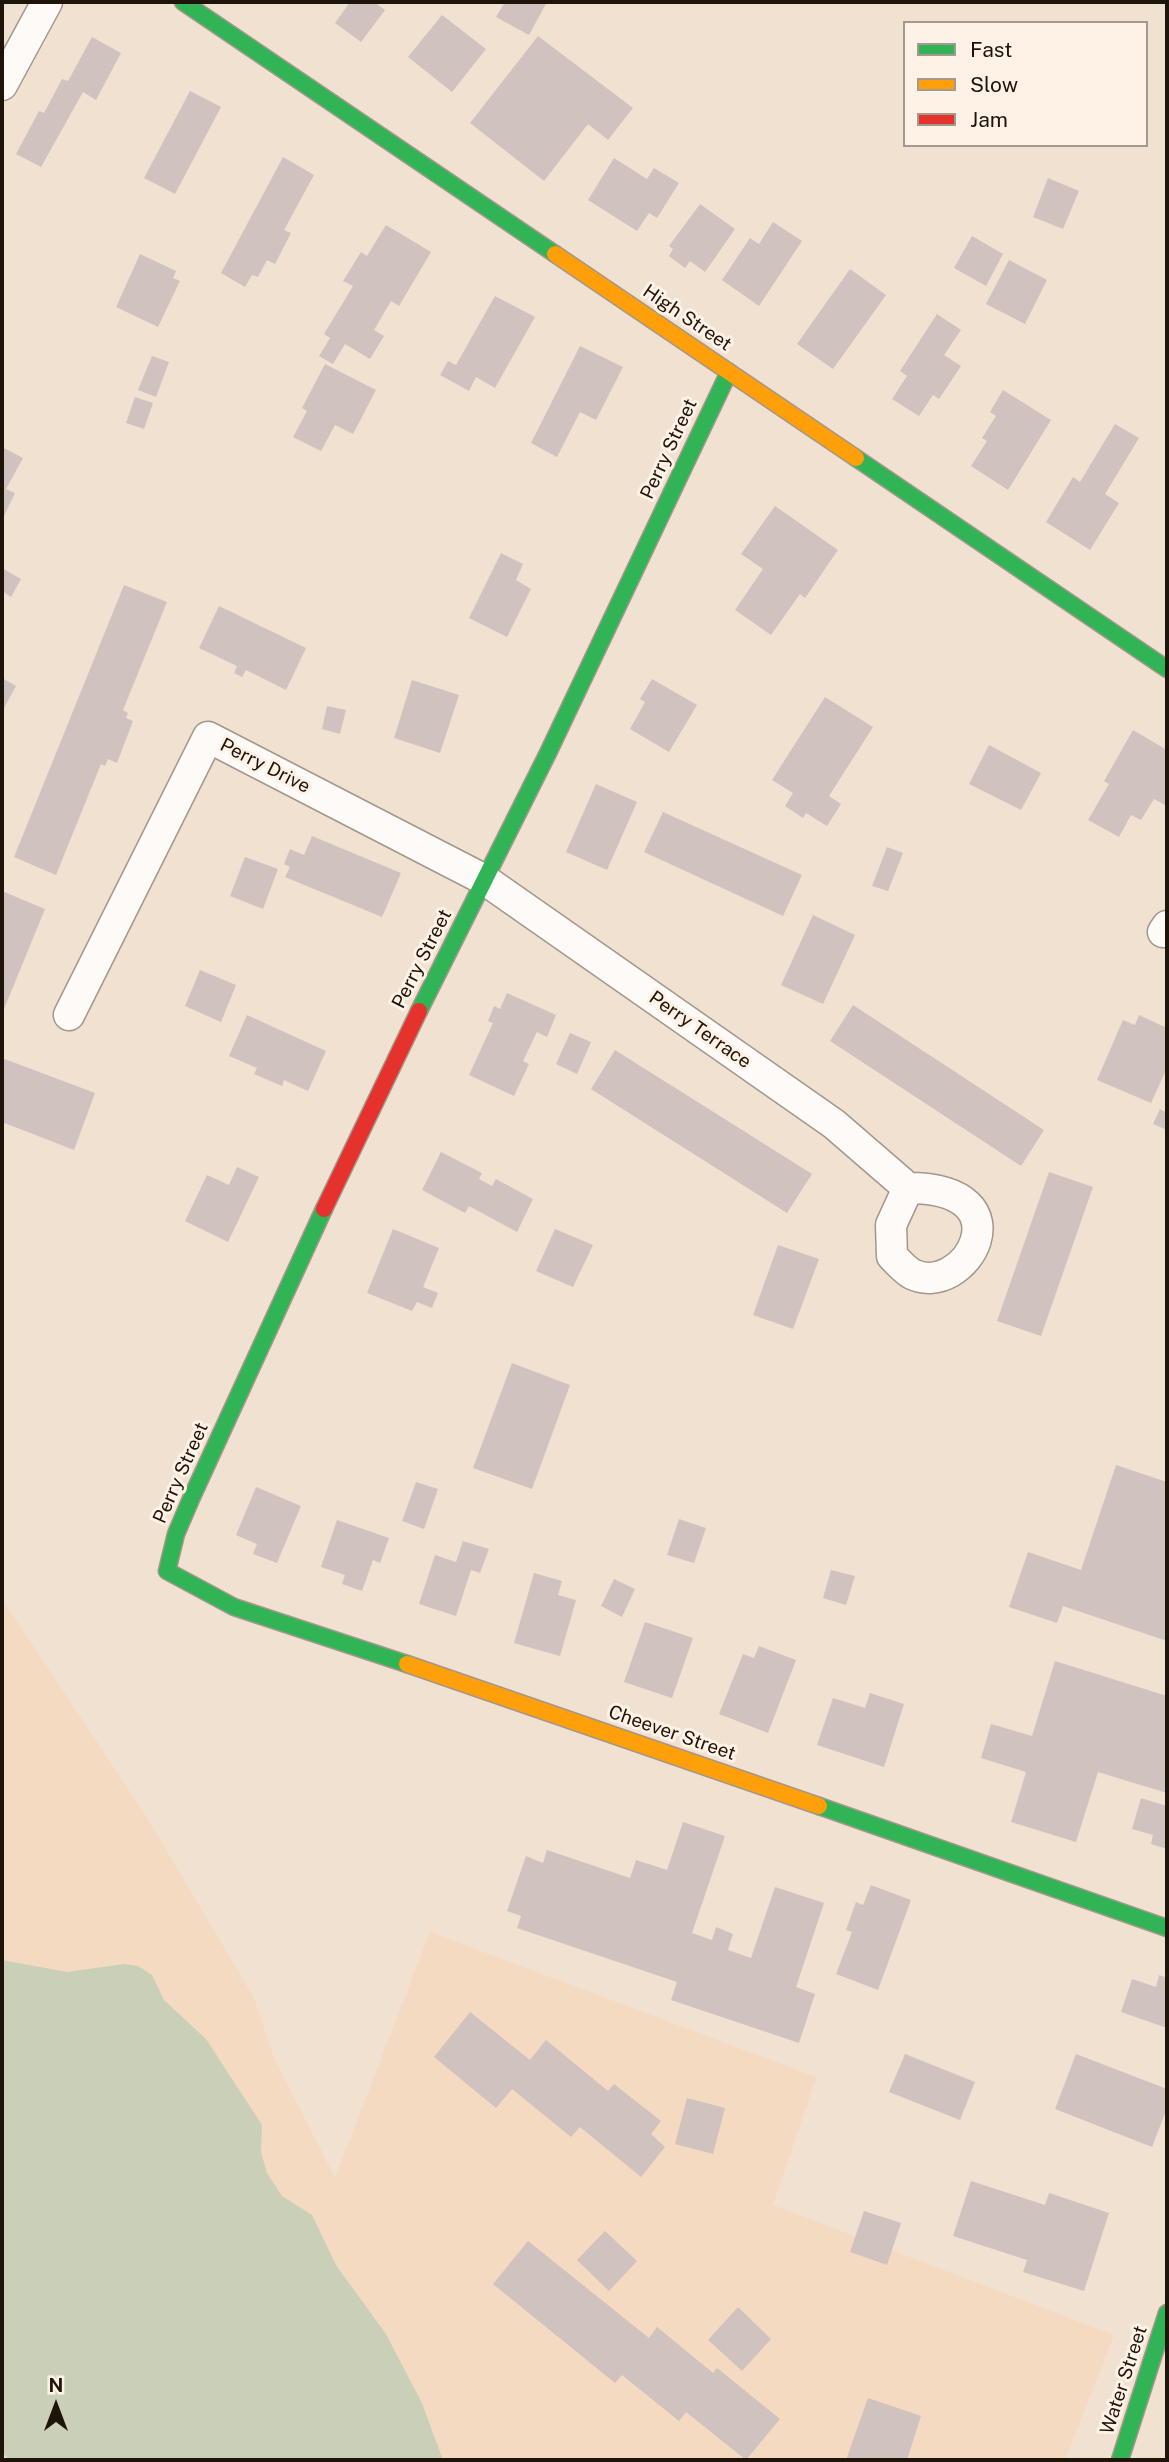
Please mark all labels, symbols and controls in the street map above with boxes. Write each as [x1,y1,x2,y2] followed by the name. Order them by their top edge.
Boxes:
[903,21,1148,147] legend
[970,37,1012,62] text: Fast
[970,72,1018,97] text: Slow
[970,107,1008,132] text: Jam
[638,280,736,356] street label: High Street
[636,395,702,503] street label: Perry Street
[216,734,314,798] street label: Perry Drive
[387,906,457,1012] street label: Perry Street
[645,986,755,1074] street label: Perry Terrace
[149,1419,213,1527] street label: Perry Street
[605,1701,739,1765] street label: Cheever Street
[1096,2323,1152,2437] street label: Water Street
[21,2371,91,2441] north arrow
[49,2374,63,2396] text: N

